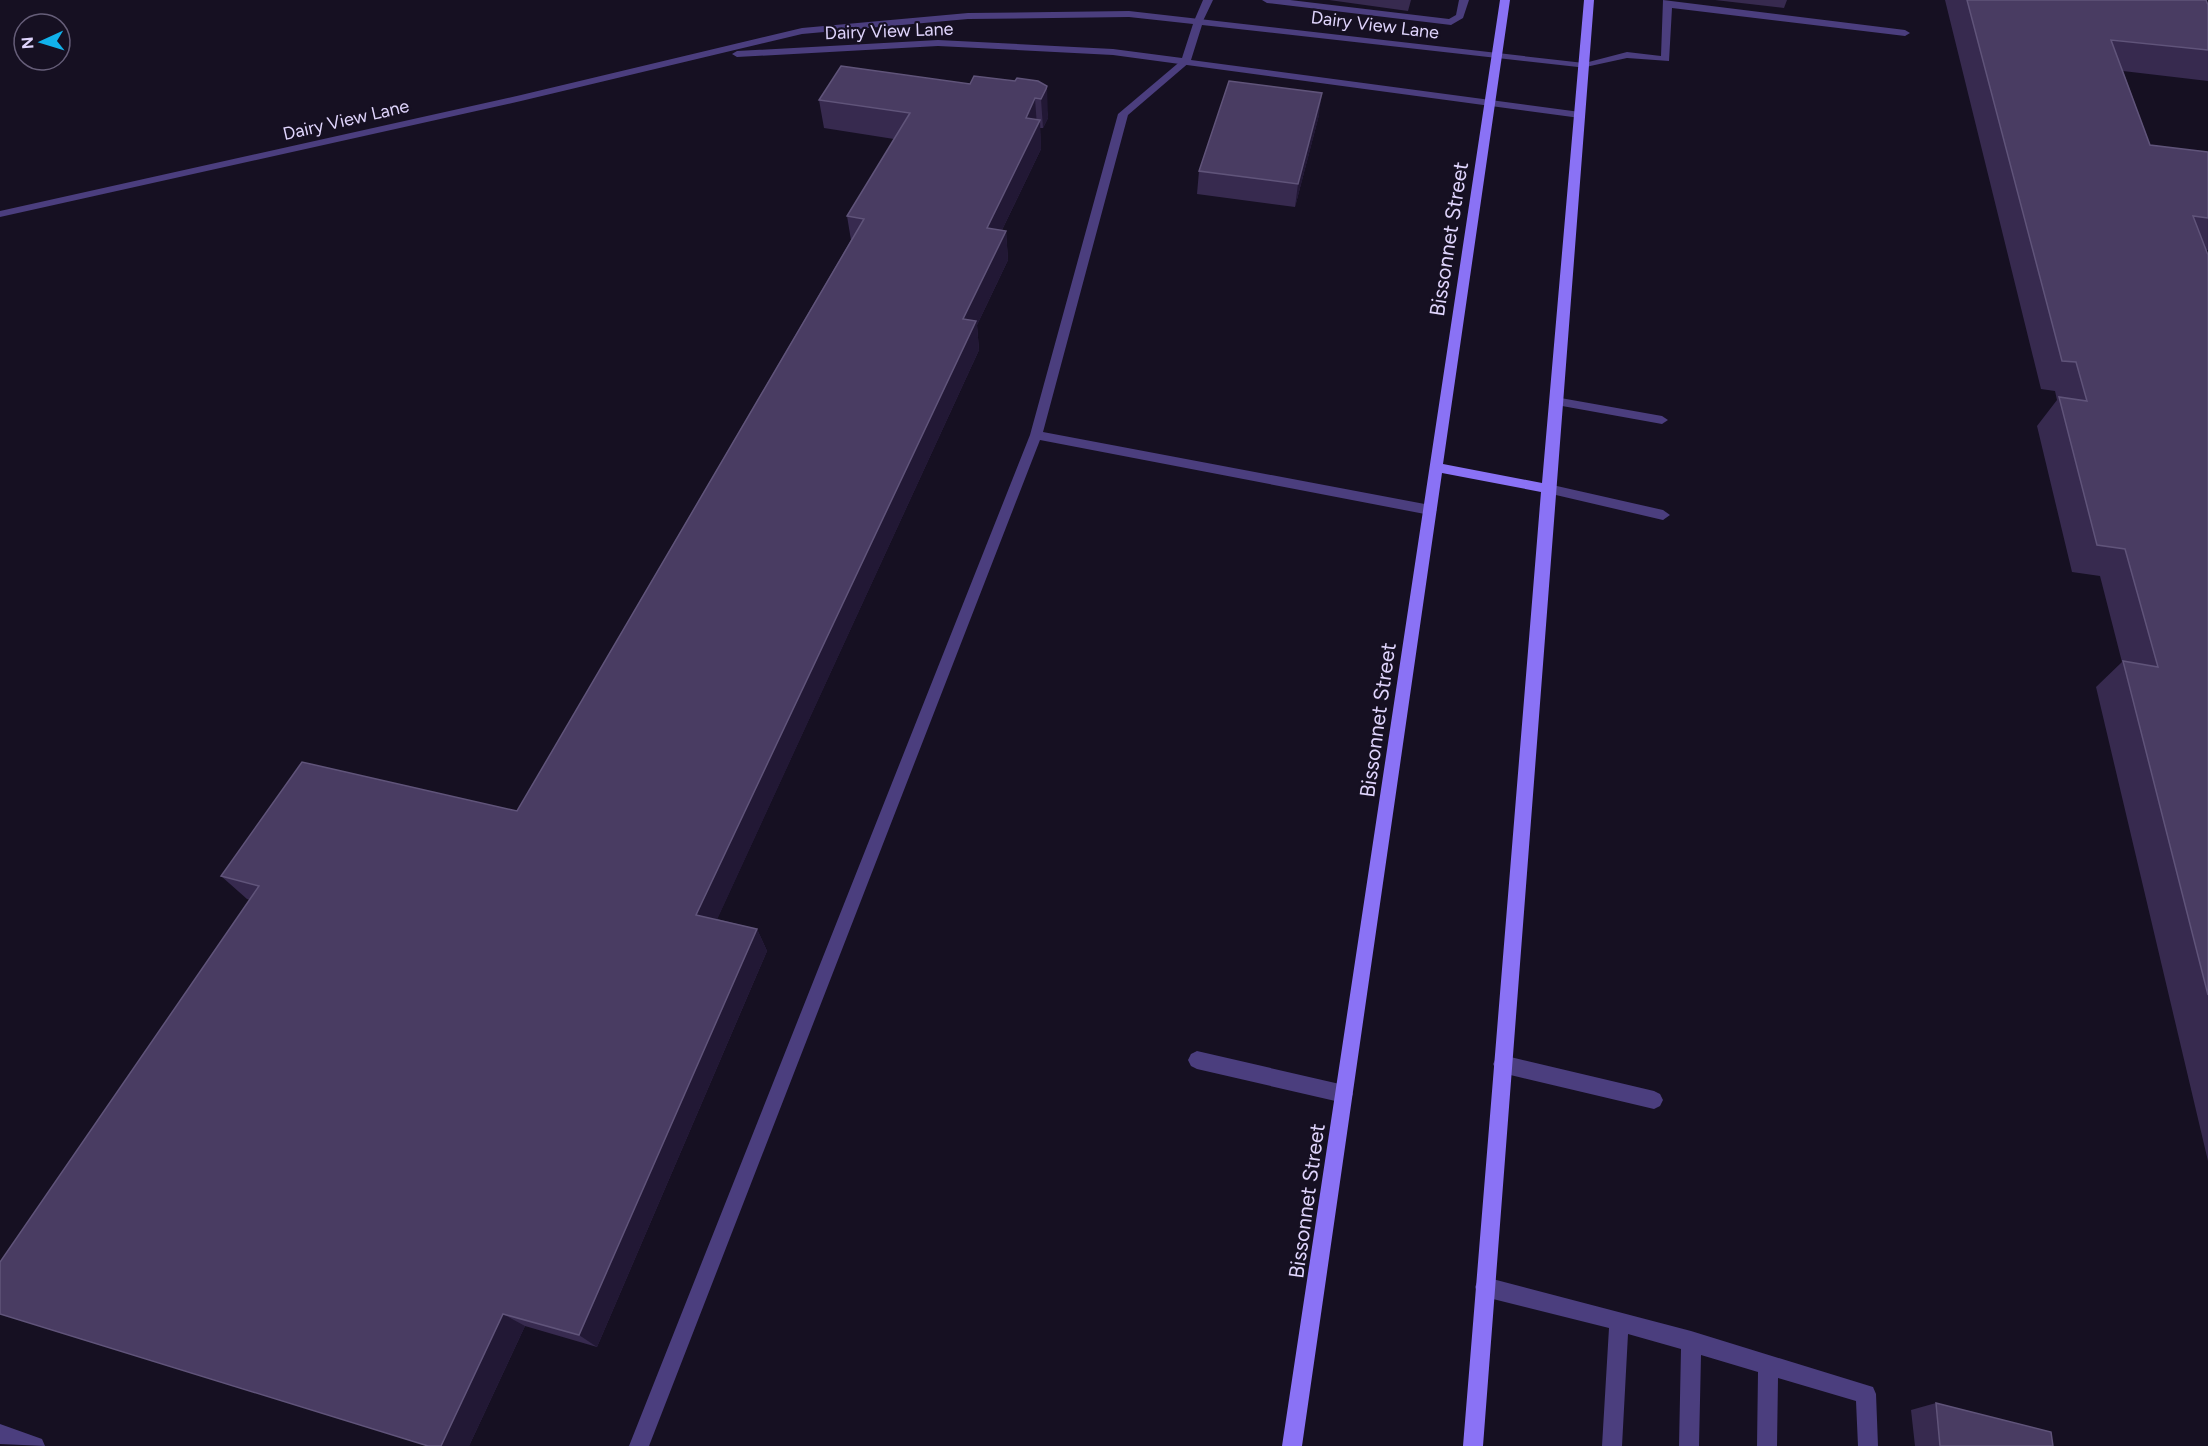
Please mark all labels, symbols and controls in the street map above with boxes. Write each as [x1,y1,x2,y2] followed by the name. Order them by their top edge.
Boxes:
[1310,6,1440,44] street label: Dairy View Lane
[12,12,72,72] north arrow
[824,18,954,44] street label: Dairy View Lane
[18,36,37,50] text: N
[281,95,411,145] street label: Dairy View Lane
[1424,160,1473,318] street label: Bissonnet Street
[1354,641,1401,799] street label: Bissonnet Street
[1283,1122,1330,1280] street label: Bissonnet Street

